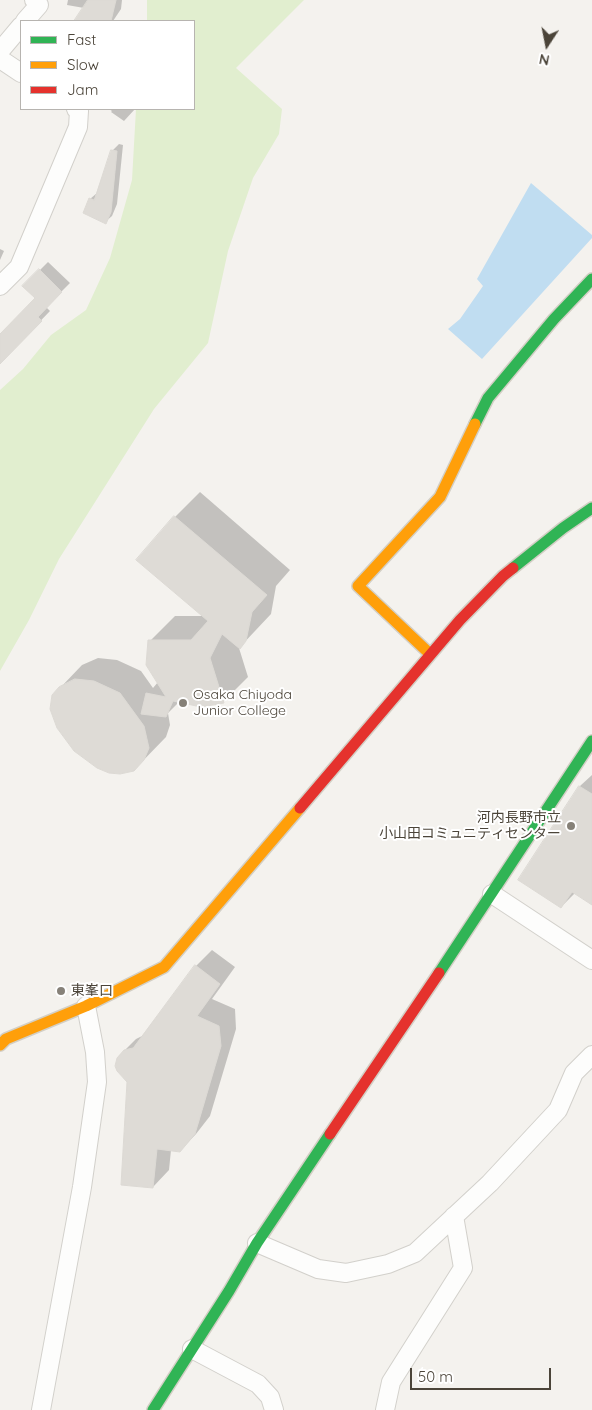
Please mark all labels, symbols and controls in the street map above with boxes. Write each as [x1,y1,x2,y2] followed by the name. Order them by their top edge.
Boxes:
[20,20,195,110] legend
[522,20,572,70] north arrow
[67,30,96,49] text: Fast
[537,50,551,70] text: N
[67,55,99,74] text: Slow
[67,80,98,99] text: Jam
[193,687,292,720] place label: Osaka Chiyoda Junior College
[177,697,189,709] marker: Osaka Chiyoda Junior College
[379,810,561,842] place label: 河内長野市立 小山田コミュニティセンター
[565,820,577,832] marker: 河内長野市立 小山田コミュニティセンター
[71,983,113,999] place label: 東峯口
[55,985,67,997] marker: 東峯口
[412,1358,553,1390] scale bar
[418,1367,453,1386] text: 50 m

